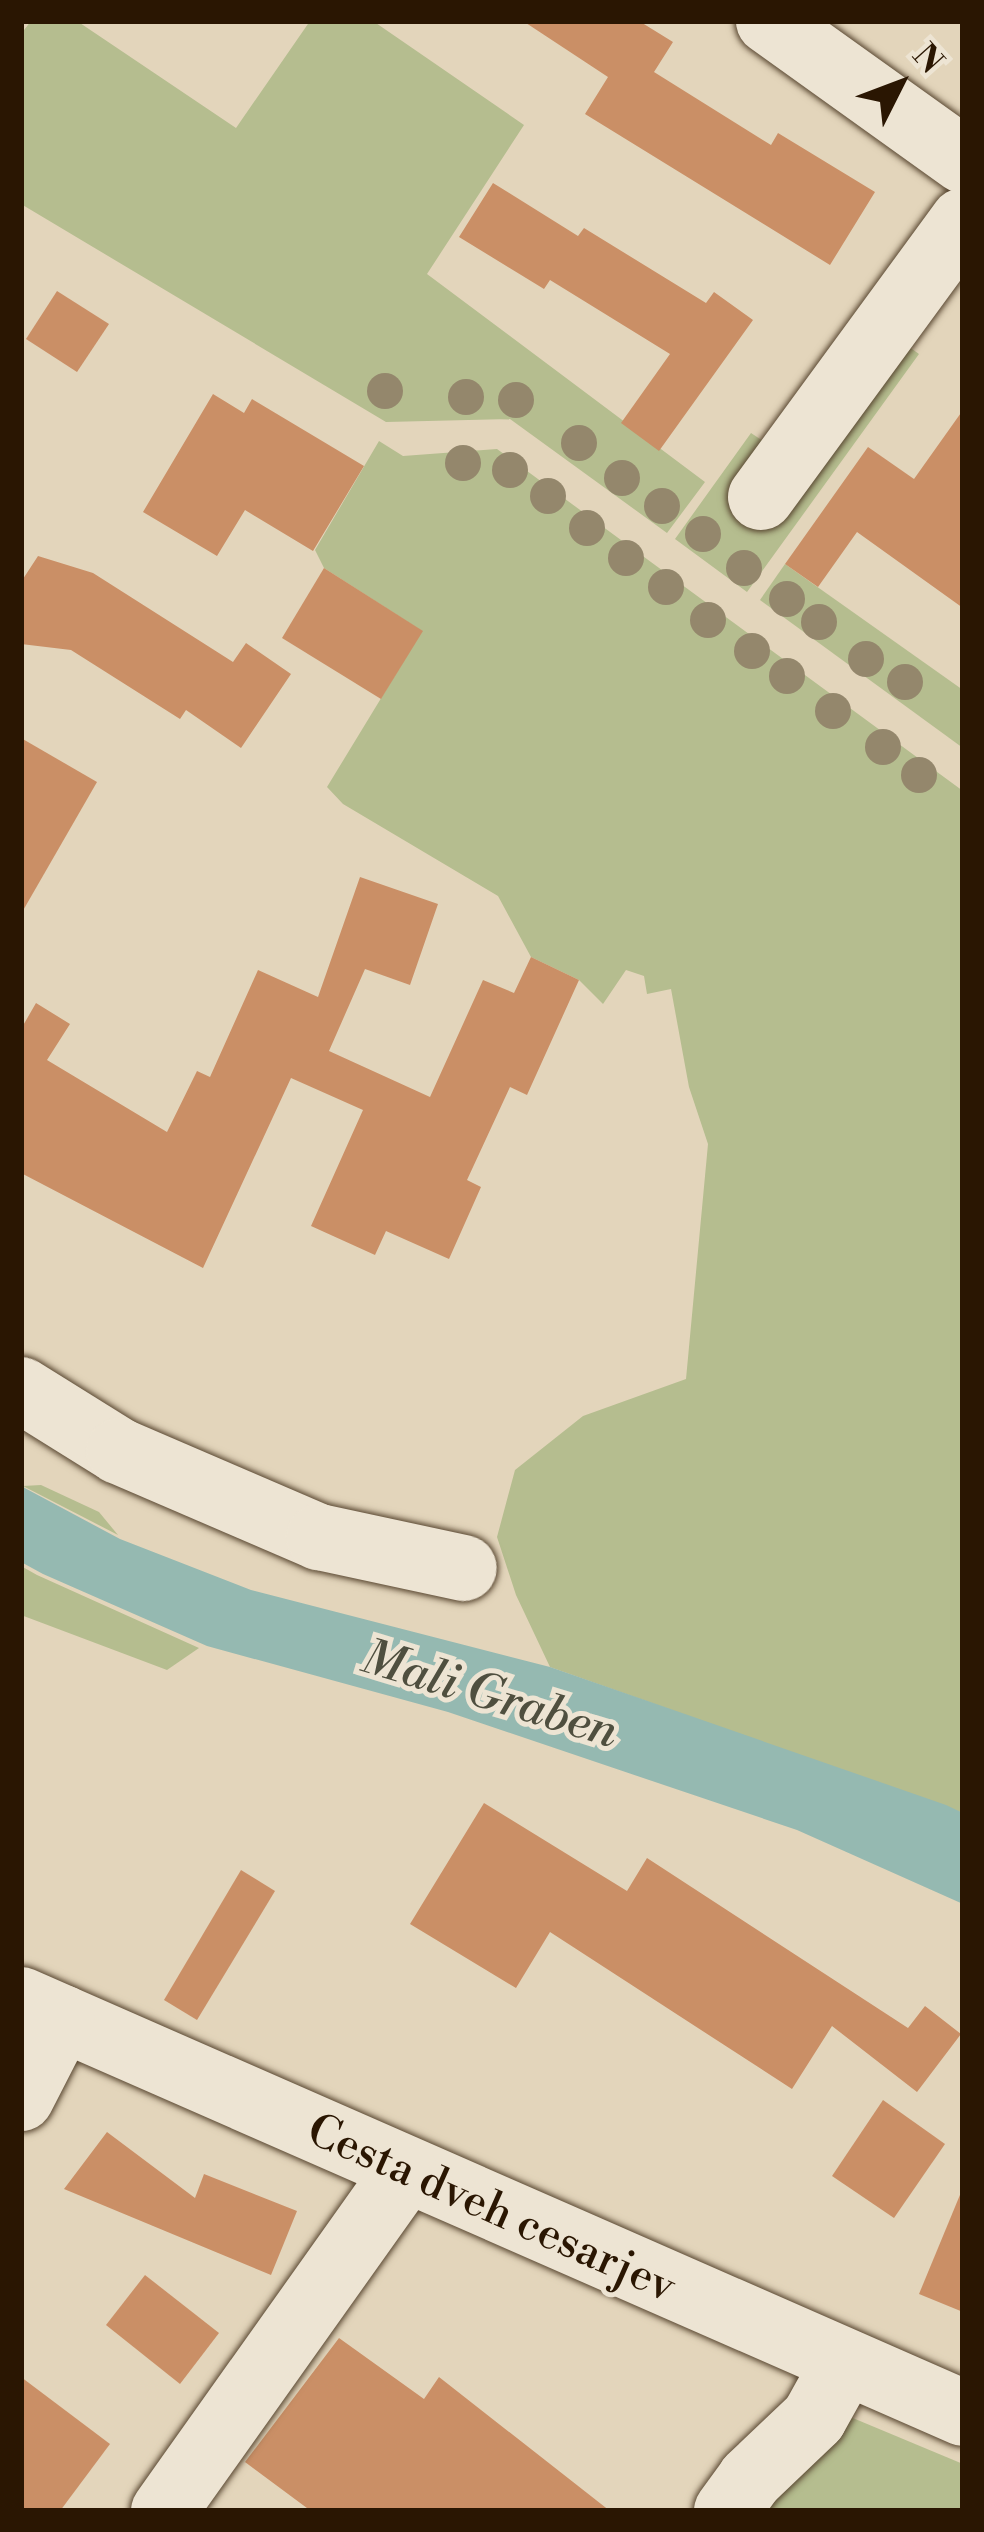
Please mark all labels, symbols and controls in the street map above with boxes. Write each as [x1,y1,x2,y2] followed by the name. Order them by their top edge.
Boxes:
[840,24,960,144] north arrow
[903,36,951,83] text: N
[354,1630,624,1762] water label: Mali Graben
[299,2104,683,2314] street label: Cesta dveh cesarjev

